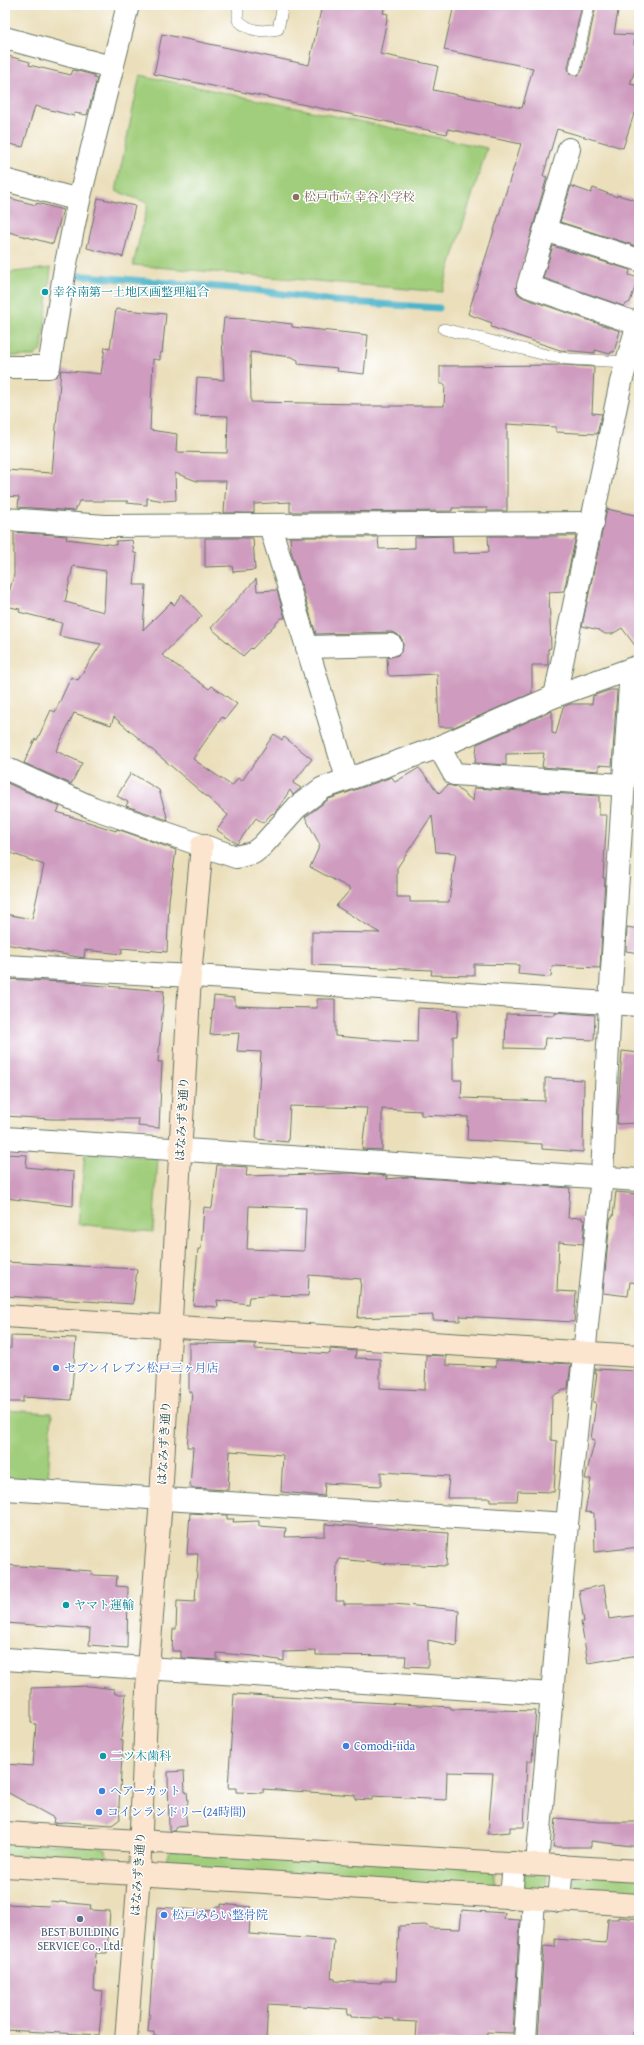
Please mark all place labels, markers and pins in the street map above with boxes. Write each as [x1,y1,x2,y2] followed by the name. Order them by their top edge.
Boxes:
[304,188,415,205] place label: 松戸市立 幸谷小学校
[291,192,301,202] marker: 松戸市立 幸谷小学校
[53,283,209,300] place label: 幸谷南第一土地区画整理組合
[40,287,50,297] marker: 幸谷南第一土地区画整理組合
[64,1359,218,1376] place label: セブンイレブン松戸三ヶ月店
[51,1363,61,1373] marker: セブンイレブン松戸三ヶ月店
[74,1596,134,1613] place label: ヤマト運輸
[61,1600,71,1610] marker: ヤマト運輸
[354,1737,416,1754] place label: Comodi-iida
[341,1741,351,1751] marker: Comodi-iida
[111,1747,171,1764] place label: 二ツ木歯科
[98,1751,108,1761] marker: 二ツ木歯科
[110,1782,181,1799] place label: ヘアーカット
[97,1786,107,1796] marker: ヘアーカット
[107,1803,246,1820] place label: コインランドリー(24時間)
[94,1807,104,1817] marker: コインランドリー(24時間)
[172,1906,268,1923] place label: 松戸みらい整骨院
[159,1910,169,1920] marker: 松戸みらい整骨院
[75,1914,85,1924] marker: BEST BUILDING SERVICE Co., Ltd.
[37,1923,123,1954] place label: BEST BUILDING SERVICE Co., Ltd.

